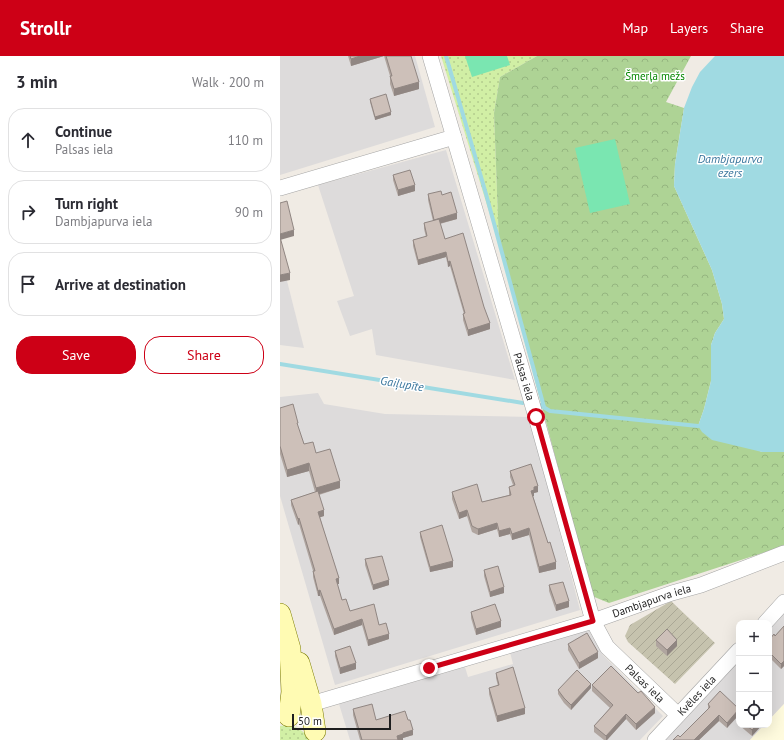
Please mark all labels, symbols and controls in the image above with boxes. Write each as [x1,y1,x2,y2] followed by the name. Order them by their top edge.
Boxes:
[20,16,71,40] text: Strollr
[622,19,648,37] text: Map
[670,19,708,37] text: Layers
[730,19,764,37] text: Share
[625,69,685,83] park label: Šmerļa mežs
[16,71,57,93] text: 3 min
[192,74,264,91] text: Walk · 200 m
[55,122,112,141] text: Continue
[17,129,39,151] icon: ahead
[228,132,263,149] text: 110 m
[55,141,113,158] text: Palsas iela
[698,151,762,180] water label: Dambjapurva ezers
[55,194,118,213] text: Turn right
[17,201,39,223] icon: right
[235,204,263,221] text: 90 m
[55,213,152,230] text: Dambjapurva iela
[17,273,39,295] icon: arrive
[55,275,186,294] text: Arrive at destination
[16,336,136,374] button: Save
[144,336,264,374] button: Share
[510,351,538,402] street label: Palsas iela
[379,373,425,394] water label: Gaiļupīte
[527,408,545,426] route start
[610,581,693,621] street label: Dambjapurva iela
[736,620,772,728] map controls
[736,620,772,656] button: +
[736,656,772,692] button: −
[420,659,438,677] route end
[622,661,668,705] street label: Palsas iela
[674,672,719,719] street label: Kvēles iela
[736,692,772,728] button: locate
[292,712,391,731] scale bar
[298,714,322,728] text: 50 m

